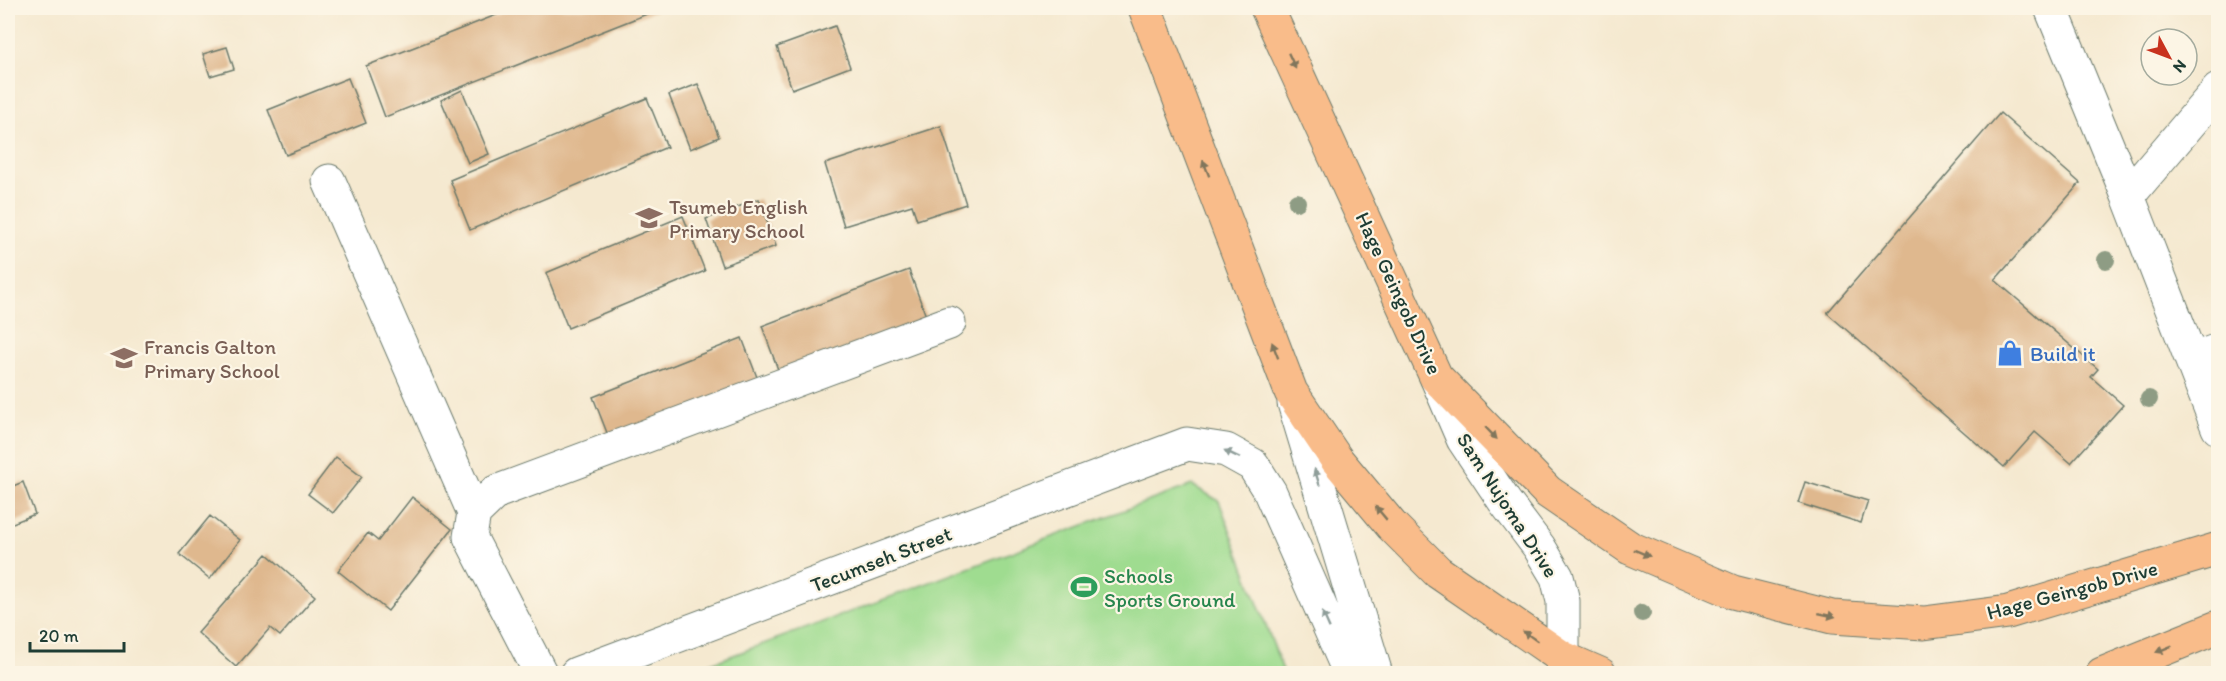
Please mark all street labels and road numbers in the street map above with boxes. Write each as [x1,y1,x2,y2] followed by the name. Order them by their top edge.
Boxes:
[1350,208,1448,378] street label: Hage Geingob Drive
[1452,428,1564,582] street label: Sam Nujoma Drive
[807,521,955,597] street label: Tecumseh Street
[1984,555,2160,625] street label: Hage Geingob Drive

